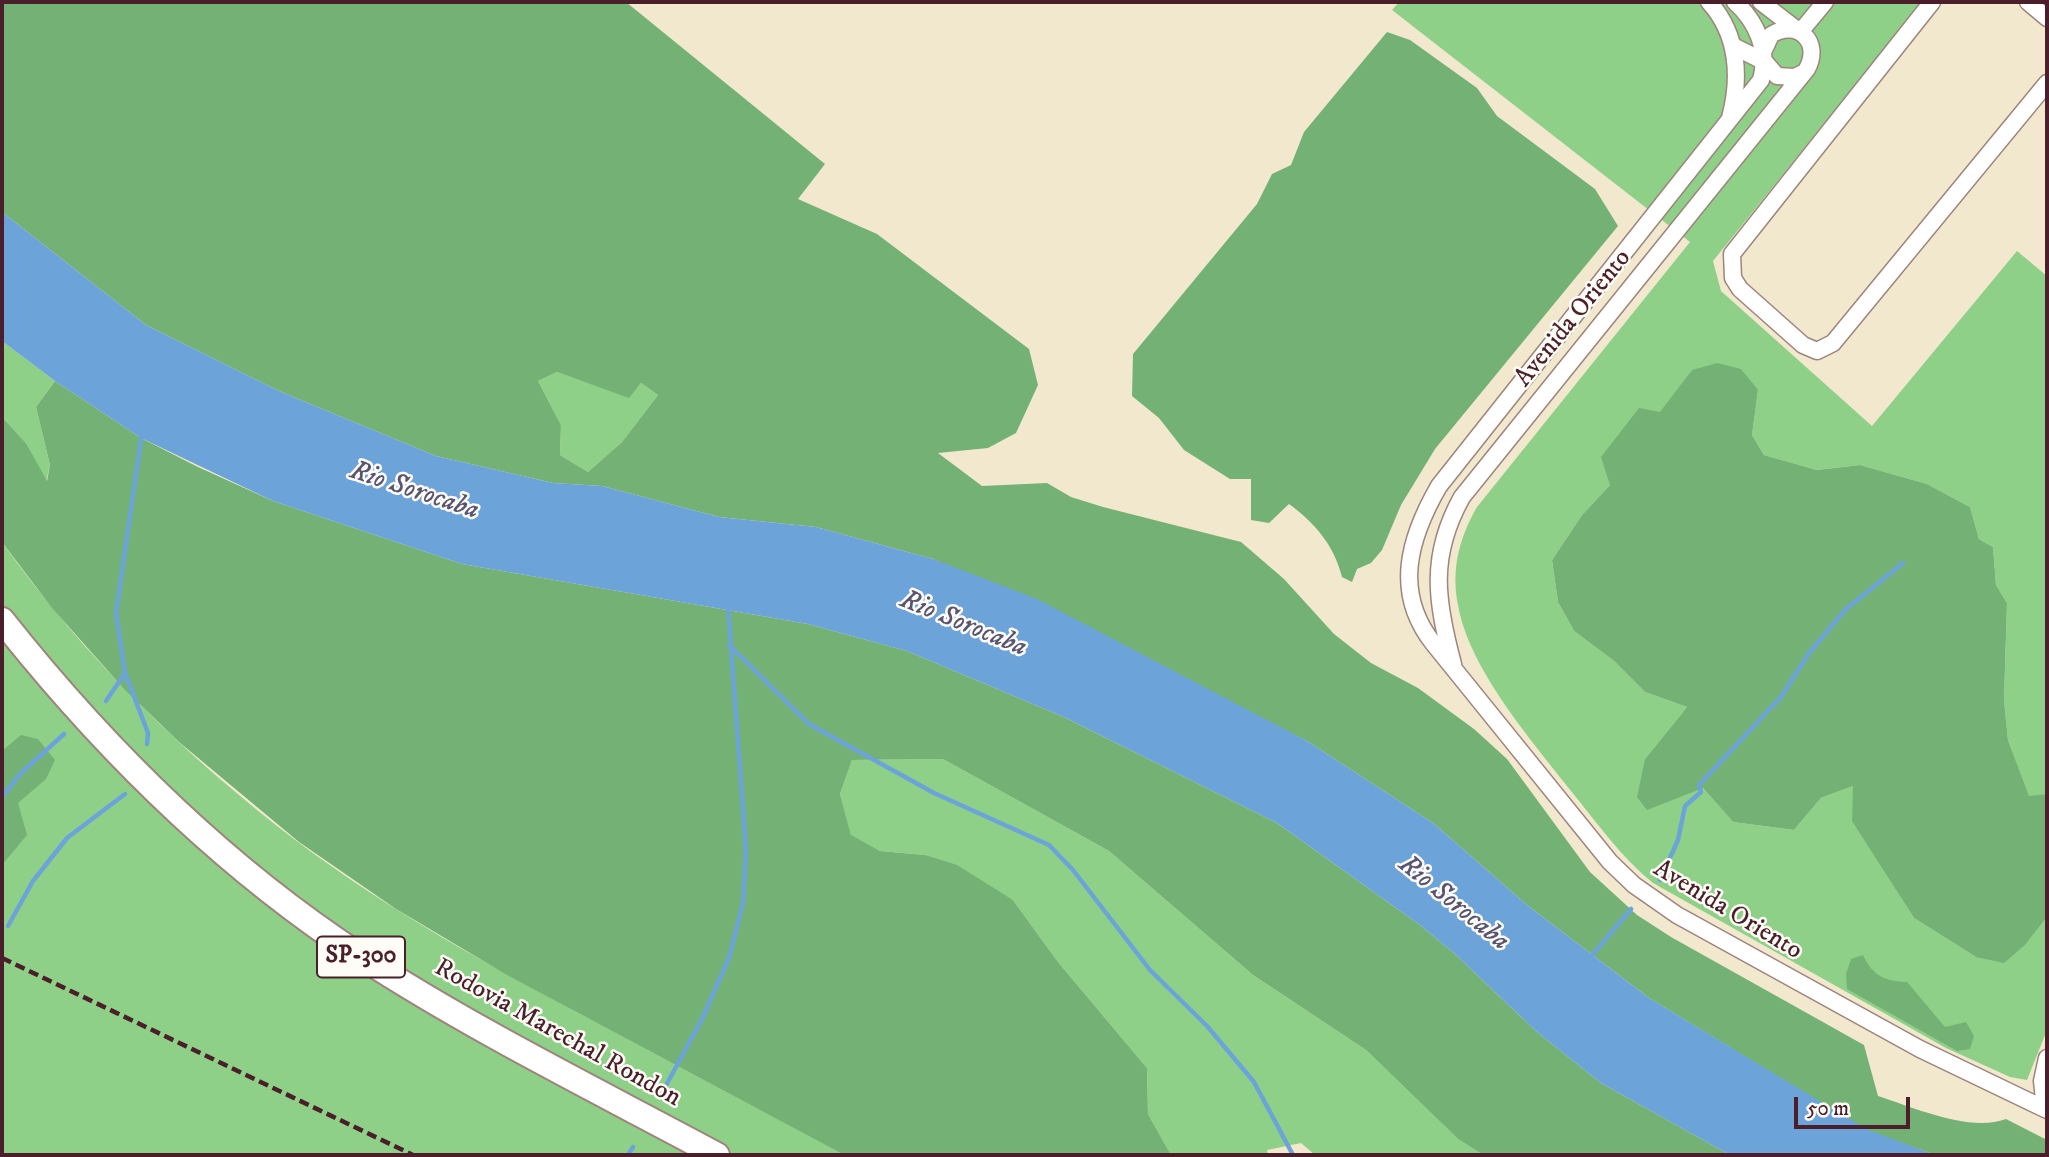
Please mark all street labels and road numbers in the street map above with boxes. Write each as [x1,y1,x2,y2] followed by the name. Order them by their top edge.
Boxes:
[1509,244,1639,394] street label: Avenida Oriento
[1647,854,1807,968] street label: Avenida Oriento
[317,937,405,978] road number: SP-300
[428,953,686,1115] street label: Rodovia Marechal Rondon

